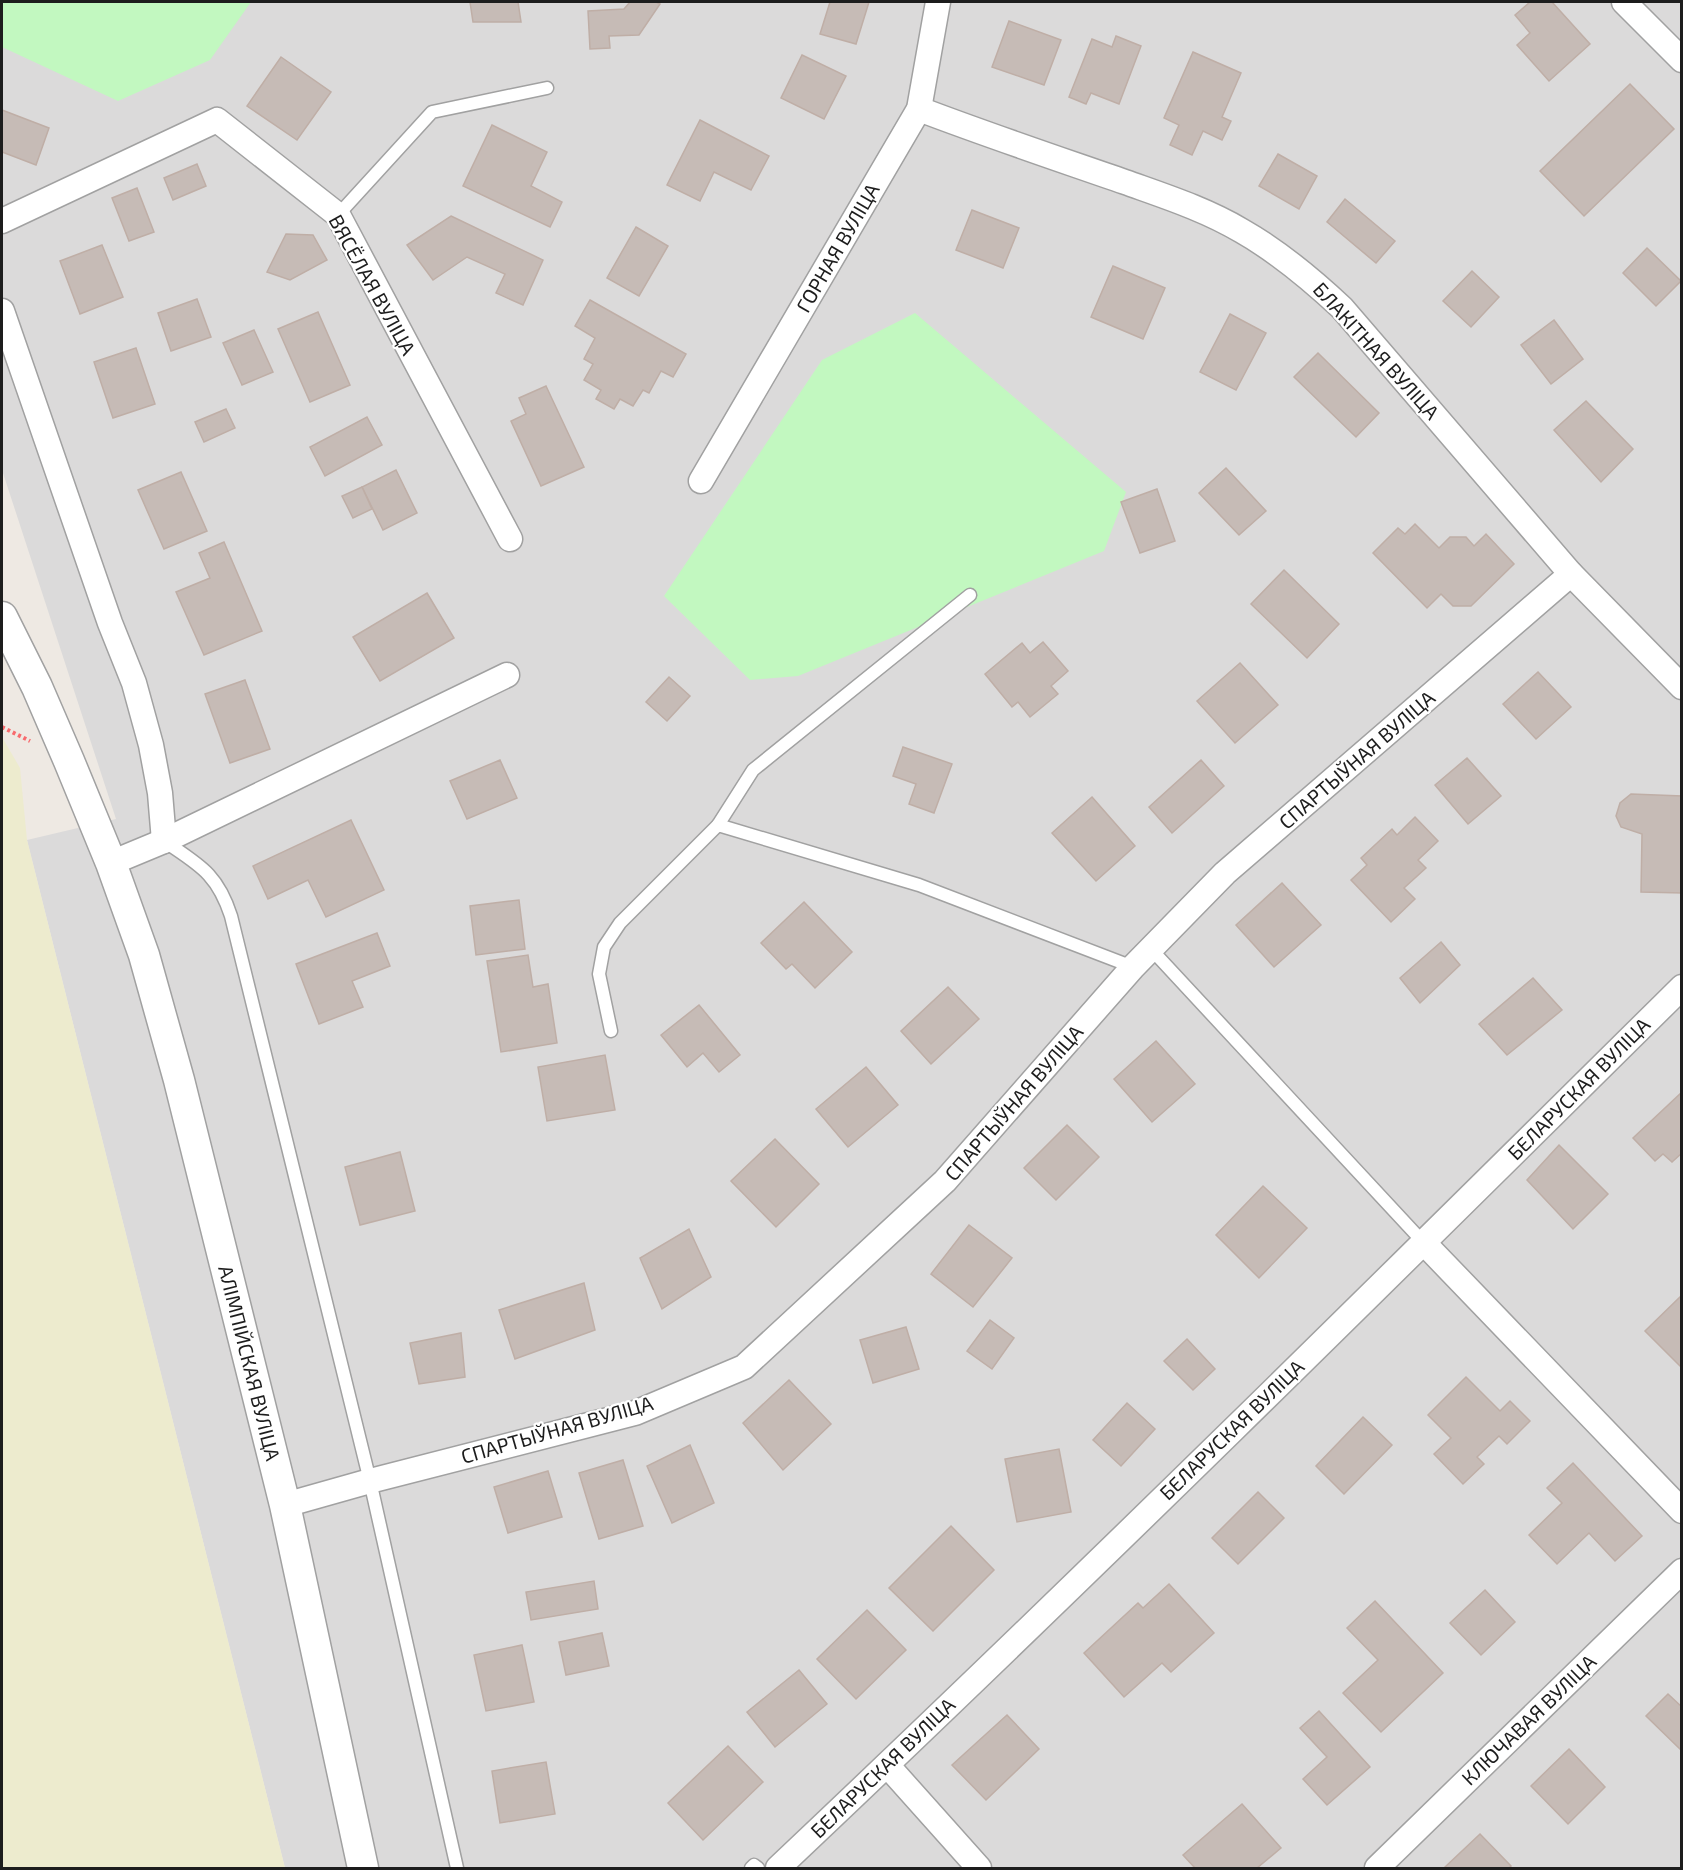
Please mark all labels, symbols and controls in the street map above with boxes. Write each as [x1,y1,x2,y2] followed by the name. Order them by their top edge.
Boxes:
[790,178,884,316] street label: ГОРНАЯ ВУЛІЦА
[324,210,422,359] street label: ВЯСЁЛАЯ ВУЛІЦА
[1309,277,1445,424] street label: БЛАКІТНАЯ ВУЛІЦА
[1274,685,1440,833] street label: СПАРТЫЎНАЯ ВУЛІЦА
[1502,1012,1655,1164] street label: БЕЛАРУСКАЯ ВУЛІЦА
[939,1019,1088,1185] street label: СПАРТЫЎНАЯ ВУЛІЦА
[214,1263,286,1463] street label: АЛІМПІЙСКАЯ ВУЛІЦА
[1154,1354,1309,1504] street label: БЕЛАРУСКАЯ ВУЛІЦА
[458,1390,656,1468] street label: СПАРТЫЎНАЯ ВУЛІЦА
[1456,1649,1601,1790] street label: КЛЮЧАВАЯ ВУЛІЦА
[805,1692,960,1842] street label: БЕЛАРУСКАЯ ВУЛІЦА

